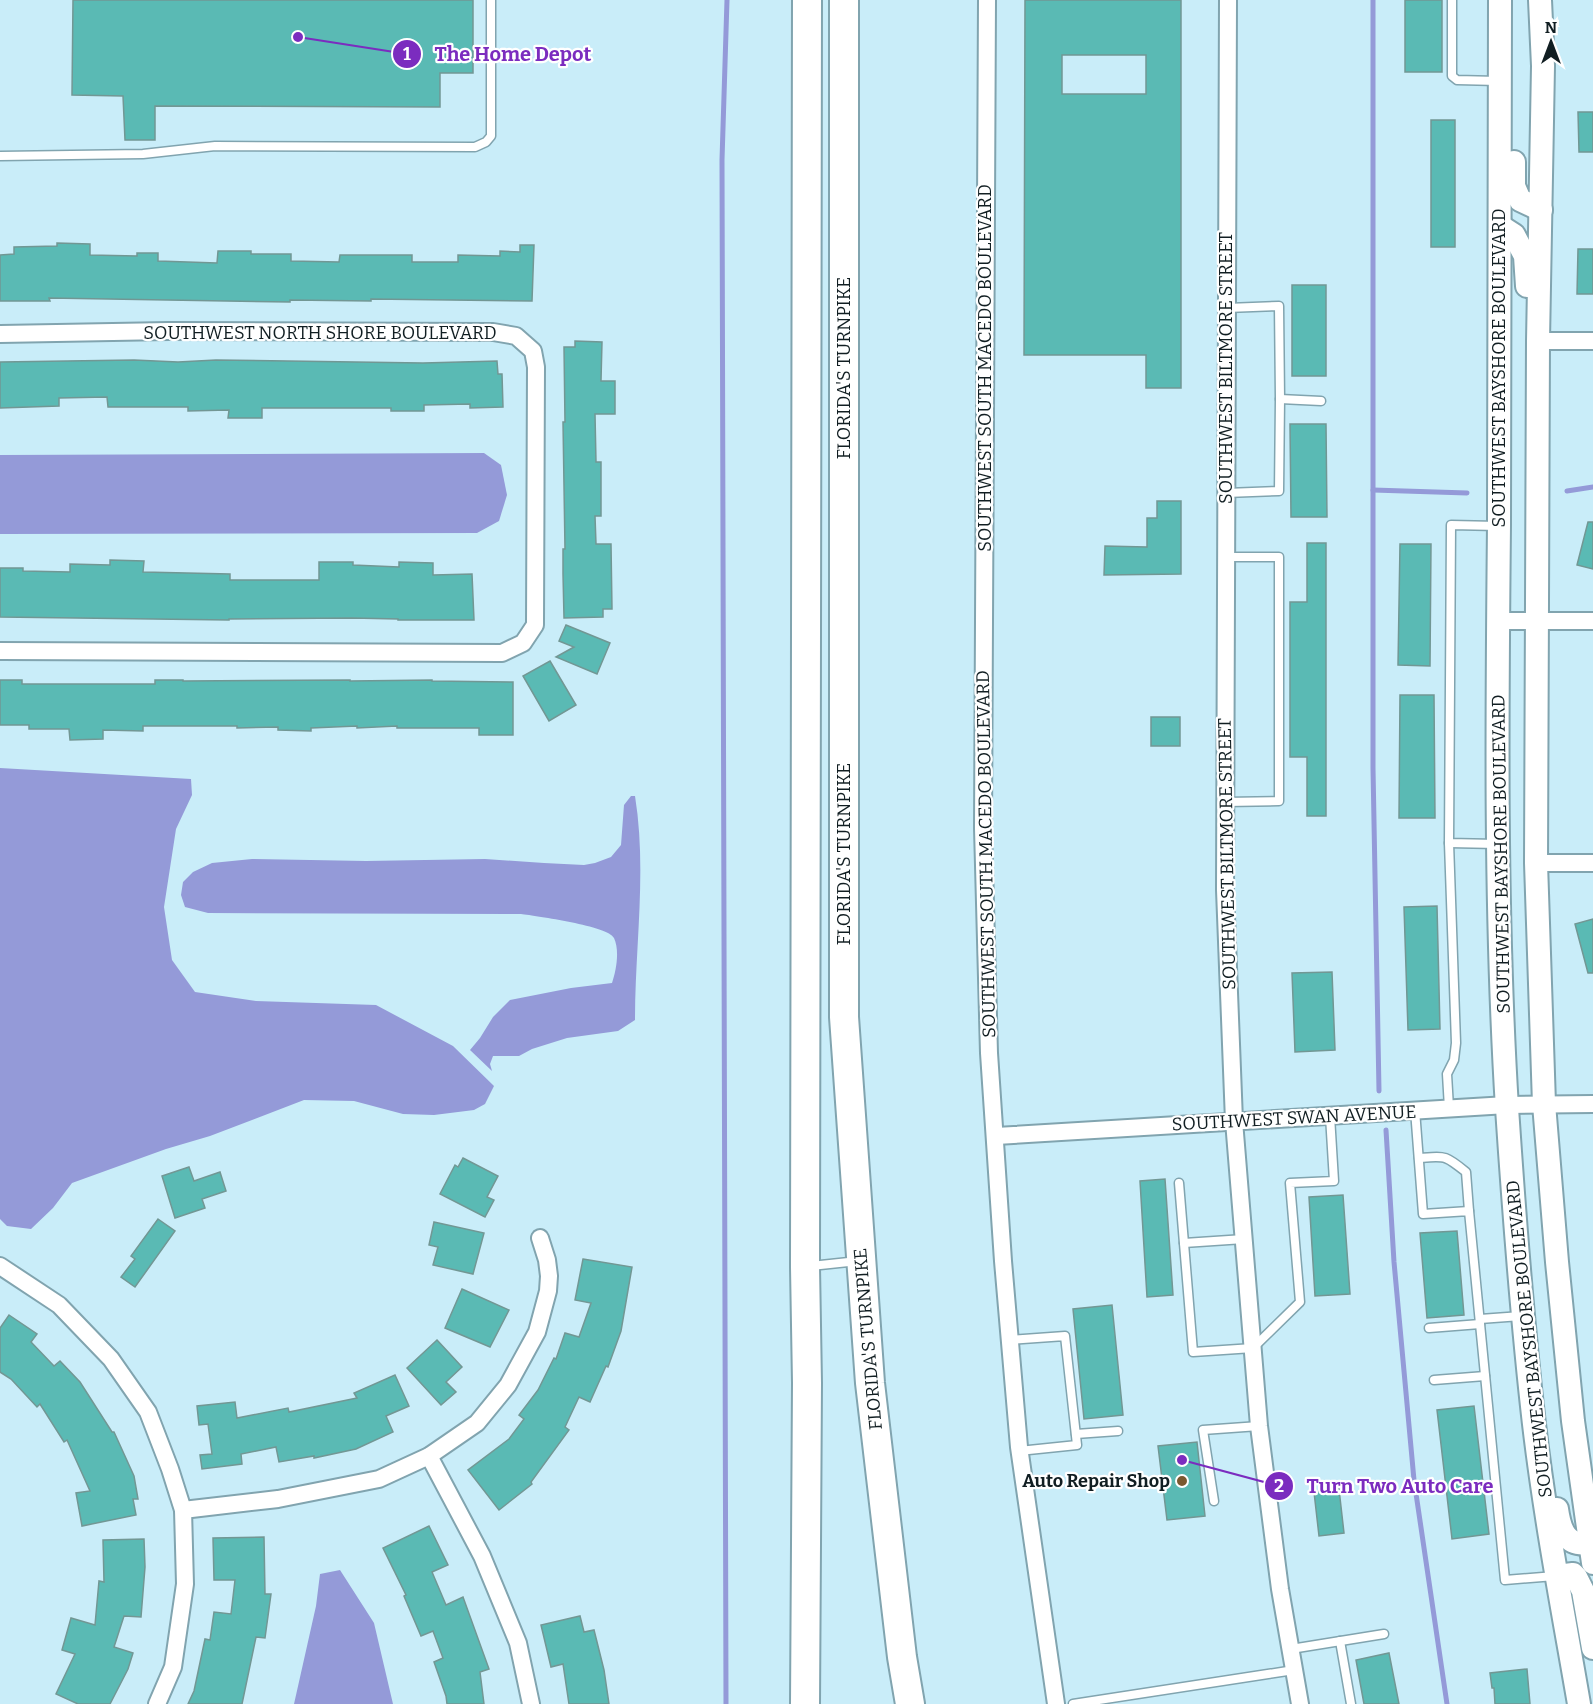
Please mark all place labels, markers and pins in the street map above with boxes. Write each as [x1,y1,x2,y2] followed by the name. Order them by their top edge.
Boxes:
[392,35,603,73] callout: The Home Depot
[1264,1467,1505,1505] callout: Turn Two Auto Care
[1022,1470,1170,1492] place label: Auto Repair Shop
[1175,1474,1189,1488] marker: Auto Repair Shop

